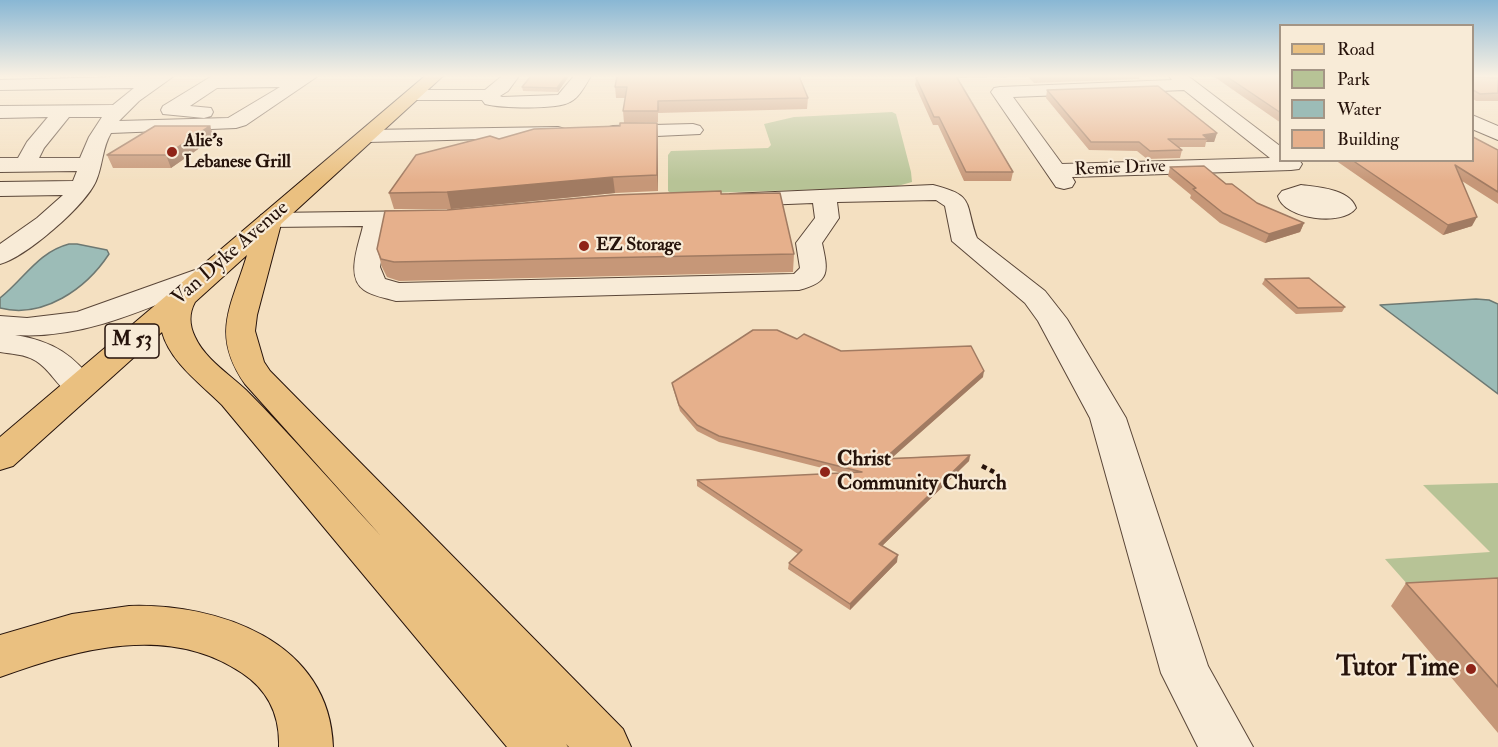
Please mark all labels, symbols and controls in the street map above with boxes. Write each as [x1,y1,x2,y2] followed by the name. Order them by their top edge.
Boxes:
[1279,24,1474,162] legend
[1337,38,1375,61] text: Road
[1337,68,1370,91] text: Park
[1337,98,1381,121] text: Water
[1337,128,1399,151] text: Building
[184,131,291,174] place label: Alie's Lebanese Grill
[165,145,179,159] marker: Alie's Lebanese Grill
[1074,157,1166,181] street label: Remie Drive
[167,196,295,312] street label: Van Dyke Avenue
[596,235,681,257] place label: EZ Storage
[577,239,591,253] marker: EZ Storage
[105,324,159,358] road number: M 53
[837,447,1007,497] place label: Christ Community Church
[818,465,832,479] marker: Christ Community Church
[1336,653,1459,685] place label: Tutor Time
[1464,662,1478,676] marker: Tutor Time

